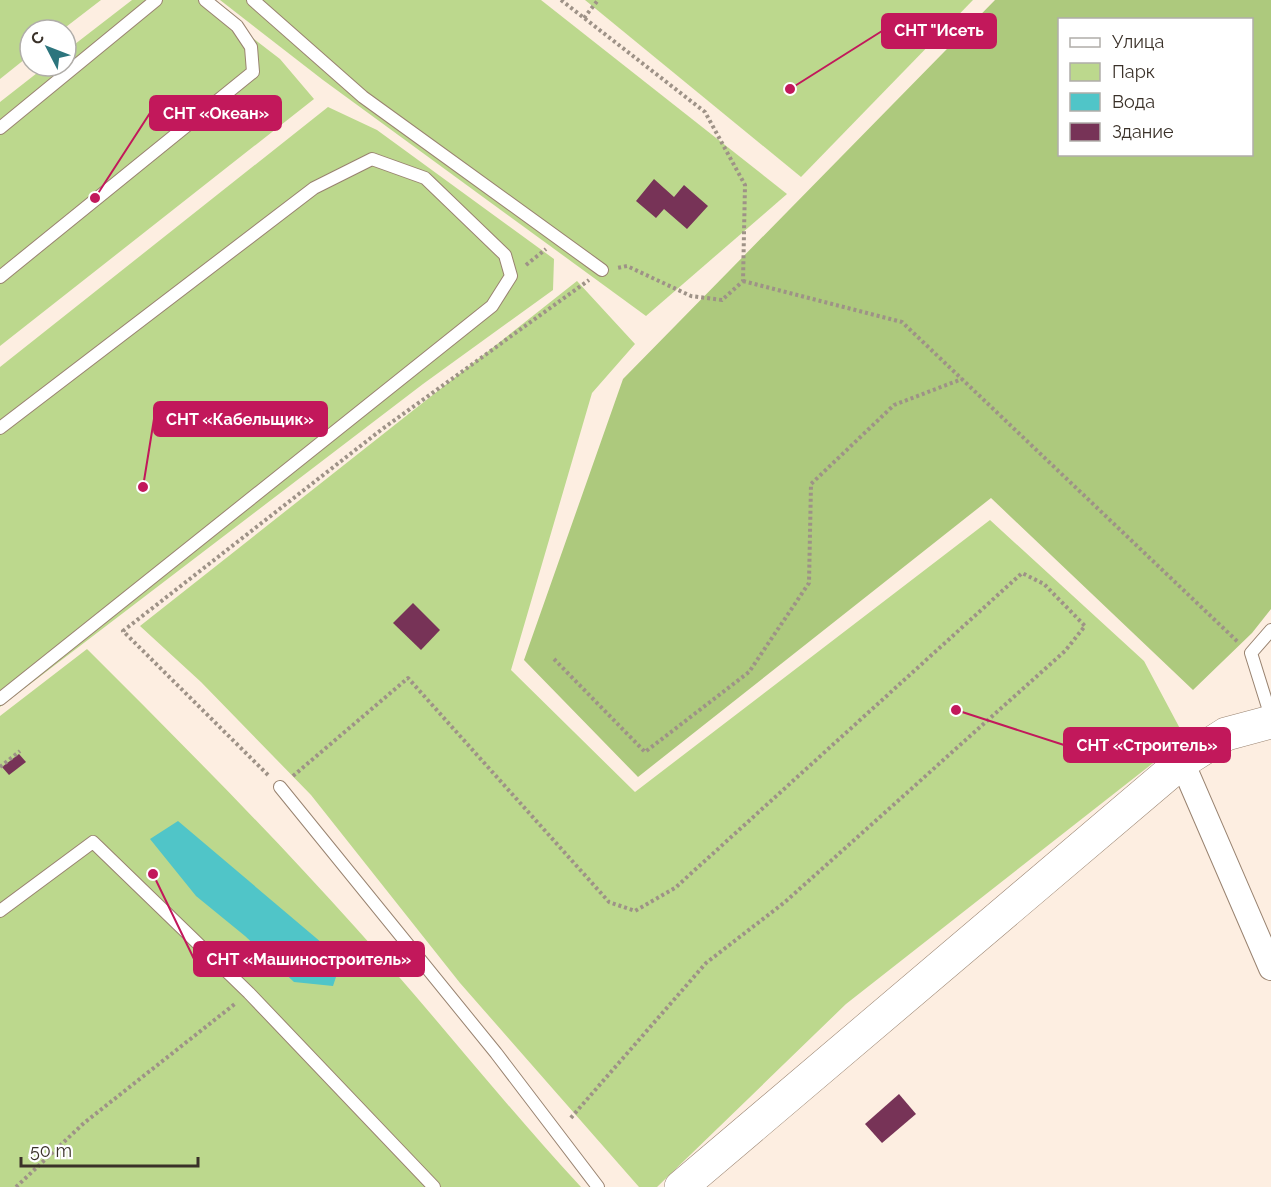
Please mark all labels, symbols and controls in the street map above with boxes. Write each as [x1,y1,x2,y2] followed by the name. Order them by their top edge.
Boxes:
[882,14,996,48] callout: СНТ "Исеть
[18,18,78,78] north arrow
[1058,18,1253,156] legend
[894,21,984,40] text: СНТ "Исеть
[26,28,48,49] text: С
[1112,31,1164,52] text: Улица
[1112,61,1155,82] text: Парк
[1112,91,1155,112] text: Вода
[150,96,281,130] callout: СНТ «Океан»
[163,104,269,123] text: СНТ «Океан»
[1112,121,1174,142] text: Здание
[154,402,327,436] callout: СНТ «Кабельщик»
[166,410,314,429] text: СНТ «Кабельщик»
[1064,728,1230,762] callout: СНТ «Строитель»
[1076,736,1218,755] text: СНТ «Строитель»
[194,942,424,976] callout: СНТ «Машиностроитель»
[207,950,411,969] text: СНТ «Машиностроитель»
[21,1130,198,1168] scale bar
[30,1140,72,1161] text: 50 m

